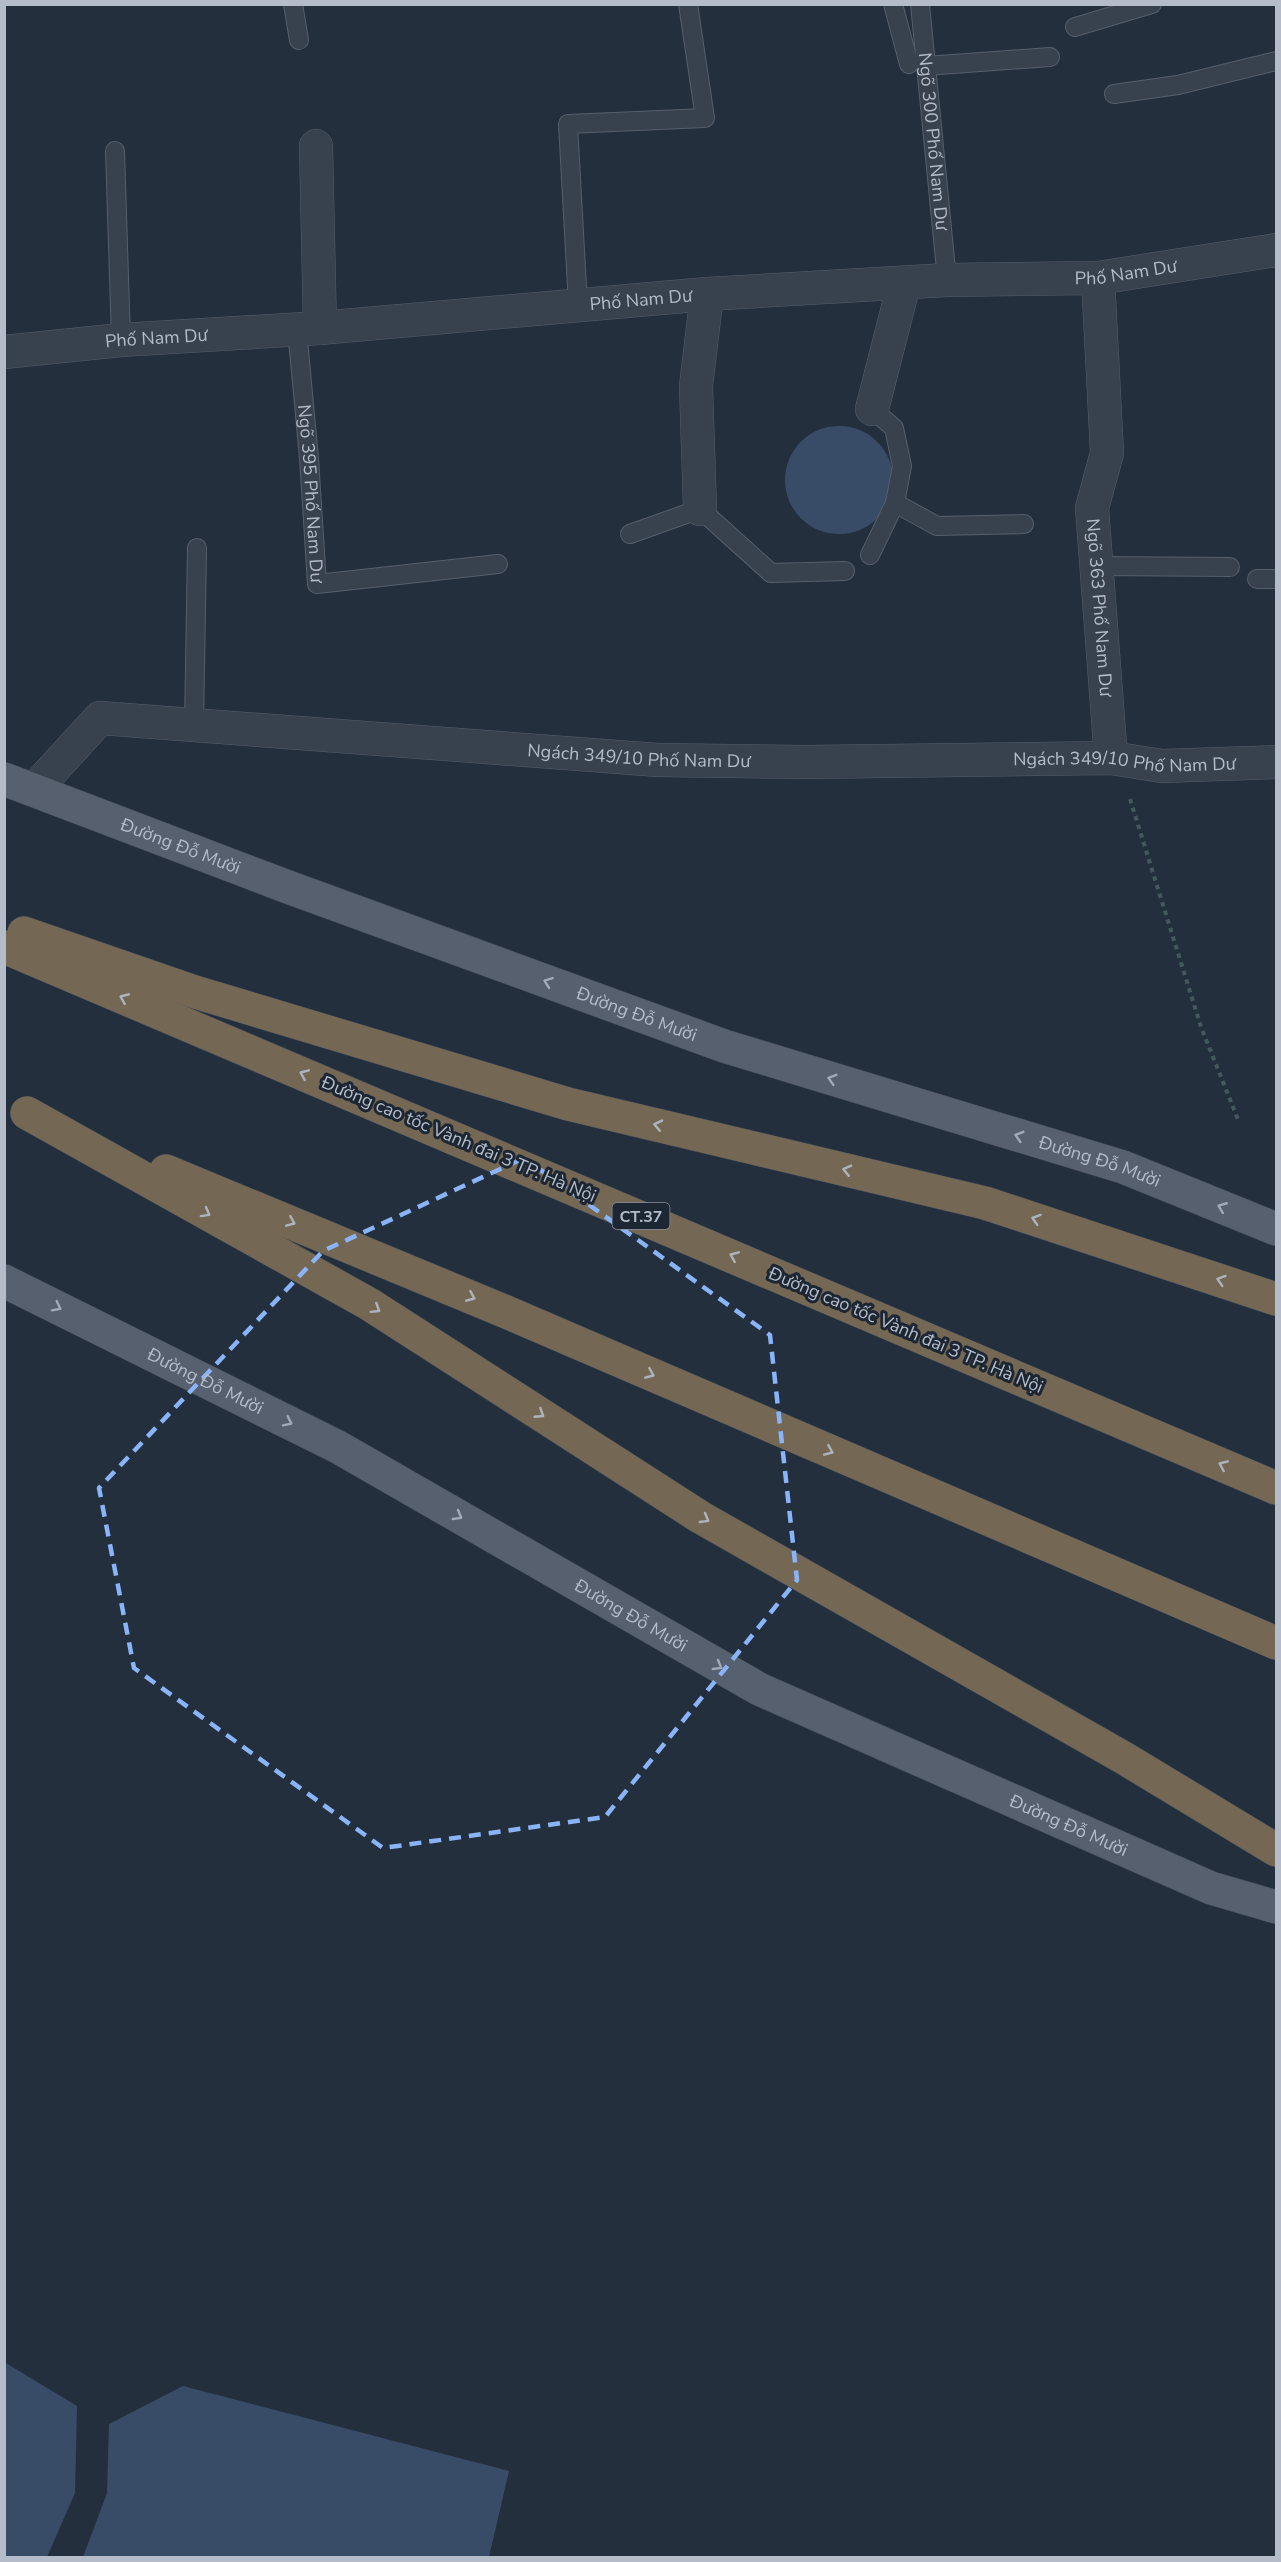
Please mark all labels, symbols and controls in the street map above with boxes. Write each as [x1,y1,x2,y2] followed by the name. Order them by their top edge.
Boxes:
[913,51,954,232] street label: Ngõ 300 Phố Nam Dư
[1075,254,1179,290] street label: Phố Nam Dư
[589,283,694,316] street label: Phố Nam Dư
[104,323,209,354] street label: Phố Nam Dư
[292,403,329,584] street label: Ngõ 395 Phố Nam Dư
[1081,518,1118,698] street label: Ngõ 363 Phố Nam Dư
[527,738,751,773] street label: Ngách 349/10 Phố Nam Dư
[1013,746,1237,778] street label: Ngách 349/10 Phố Nam Dư
[116,812,244,880] street label: Đường Đỗ Mười
[543,977,554,990] one-way arrow
[572,981,700,1047] street label: Đường Đỗ Mười
[119,993,130,1005] one-way arrow
[299,1069,310,1081] one-way arrow
[317,1070,600,1208] street label: Đường cao tốc Vành đai 3 TP. Hà Nội
[827,1074,838,1086] one-way arrow
[653,1119,663,1132] one-way arrow
[1035,1130,1164,1193] street label: Đường Đỗ Mười
[1014,1131,1025,1143] one-way arrow
[843,1164,853,1177] one-way arrow
[1217,1202,1228,1214] one-way arrow
[612,1203,670,1229] road number: CT.37
[200,1206,210,1217] one-way arrow
[1031,1214,1042,1227] one-way arrow
[285,1215,296,1227] one-way arrow
[730,1252,741,1264] one-way arrow
[764,1261,1047,1399] street label: Đường cao tốc Vành đai 3 TP. Hà Nội
[1216,1275,1227,1287] one-way arrow
[465,1290,476,1302] one-way arrow
[50,1300,61,1311] one-way arrow
[370,1301,380,1313] one-way arrow
[143,1342,268,1420] street label: Đường Đỗ Mười
[644,1367,655,1379] one-way arrow
[533,1407,544,1418] one-way arrow
[281,1415,292,1426] one-way arrow
[823,1444,834,1456] one-way arrow
[1218,1460,1229,1472] one-way arrow
[452,1509,462,1521] one-way arrow
[698,1512,709,1523] one-way arrow
[569,1573,692,1657] street label: Đường Đỗ Mười
[712,1659,723,1670] one-way arrow
[1005,1788,1132,1862] street label: Đường Đỗ Mười

